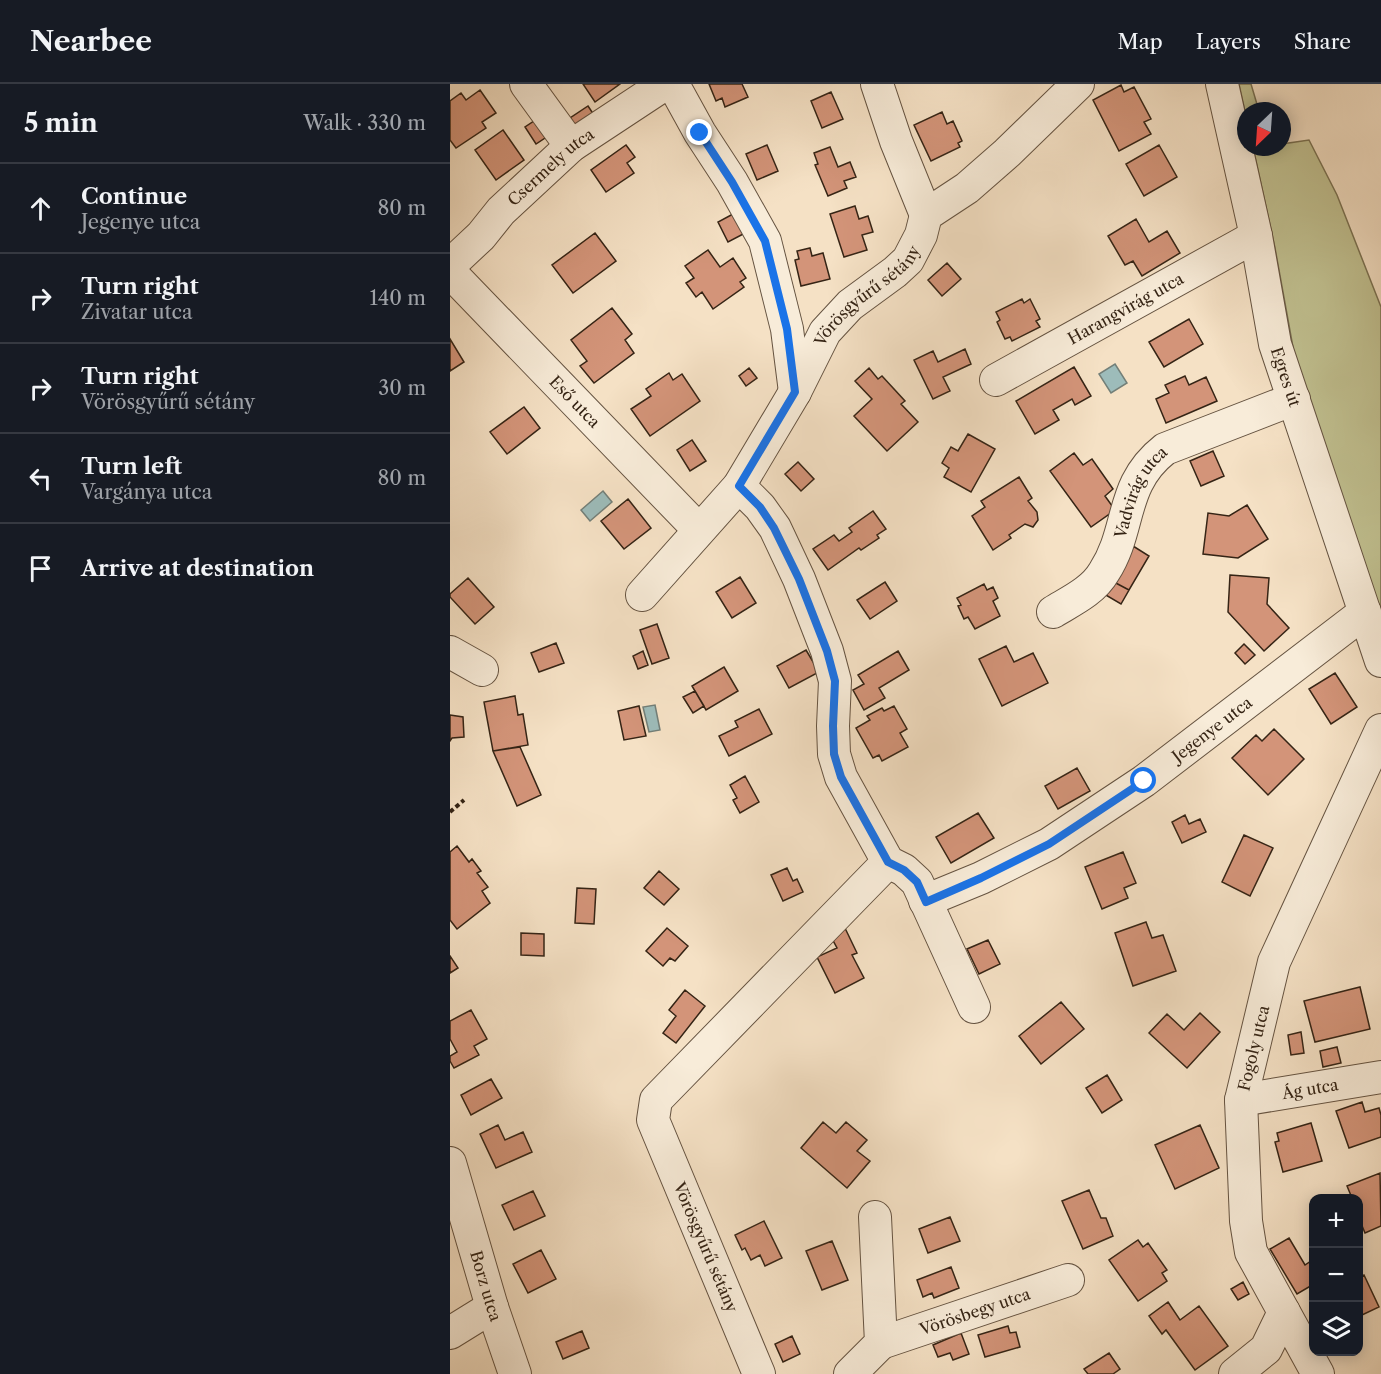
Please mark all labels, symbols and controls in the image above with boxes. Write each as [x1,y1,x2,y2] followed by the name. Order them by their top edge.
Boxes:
[30,24,152,58] text: Nearbee
[1118,29,1163,54] text: Map
[1196,29,1261,54] text: Layers
[1294,29,1351,54] text: Share
[1237,102,1291,156] north arrow
[24,107,98,139] text: 5 min
[303,111,426,135] text: Walk · 330 m
[686,119,712,145] route end
[503,123,598,210] street label: Csermely utca
[81,183,187,210] text: Continue
[24,192,57,225] icon: ahead
[378,196,426,220] text: 80 m
[81,210,200,234] text: Jegenye utca
[809,241,924,350] street label: Vörösgyűrű sétány
[1064,268,1187,348] street label: Harangvirág utca
[81,273,199,300] text: Turn right
[24,282,57,315] icon: right
[369,286,426,310] text: 140 m
[81,300,193,324] text: Zivatar utca
[1267,345,1305,409] street label: Egres út
[81,363,199,390] text: Turn right
[545,371,605,432] street label: Eső utca
[24,372,57,405] icon: right
[378,376,426,400] text: 30 m
[81,390,255,414] text: Vörösgyűrű sétány
[1110,441,1172,542] street label: Vadvirág utca
[81,453,182,480] text: Turn left
[24,462,57,495] icon: left
[378,466,426,490] text: 80 m
[81,480,212,504] text: Vargánya utca
[24,552,57,585] icon: arrive
[81,555,314,582] text: Arrive at destination
[1165,692,1256,768] street label: Jegenye utca
[1130,767,1156,793] route start
[1234,1003,1273,1093] street label: Fogoly utca
[1279,1074,1340,1103] street label: Ág utca
[669,1178,743,1316] street label: Vörösgyűrű sétány
[1309,1194,1363,1356] map controls
[1309,1194,1363,1248] button: +
[466,1248,506,1324] street label: Borz utca
[1309,1248,1363,1302] button: −
[916,1283,1033,1340] street label: Vörösbegy utca
[1309,1302,1363,1356] button: layers

